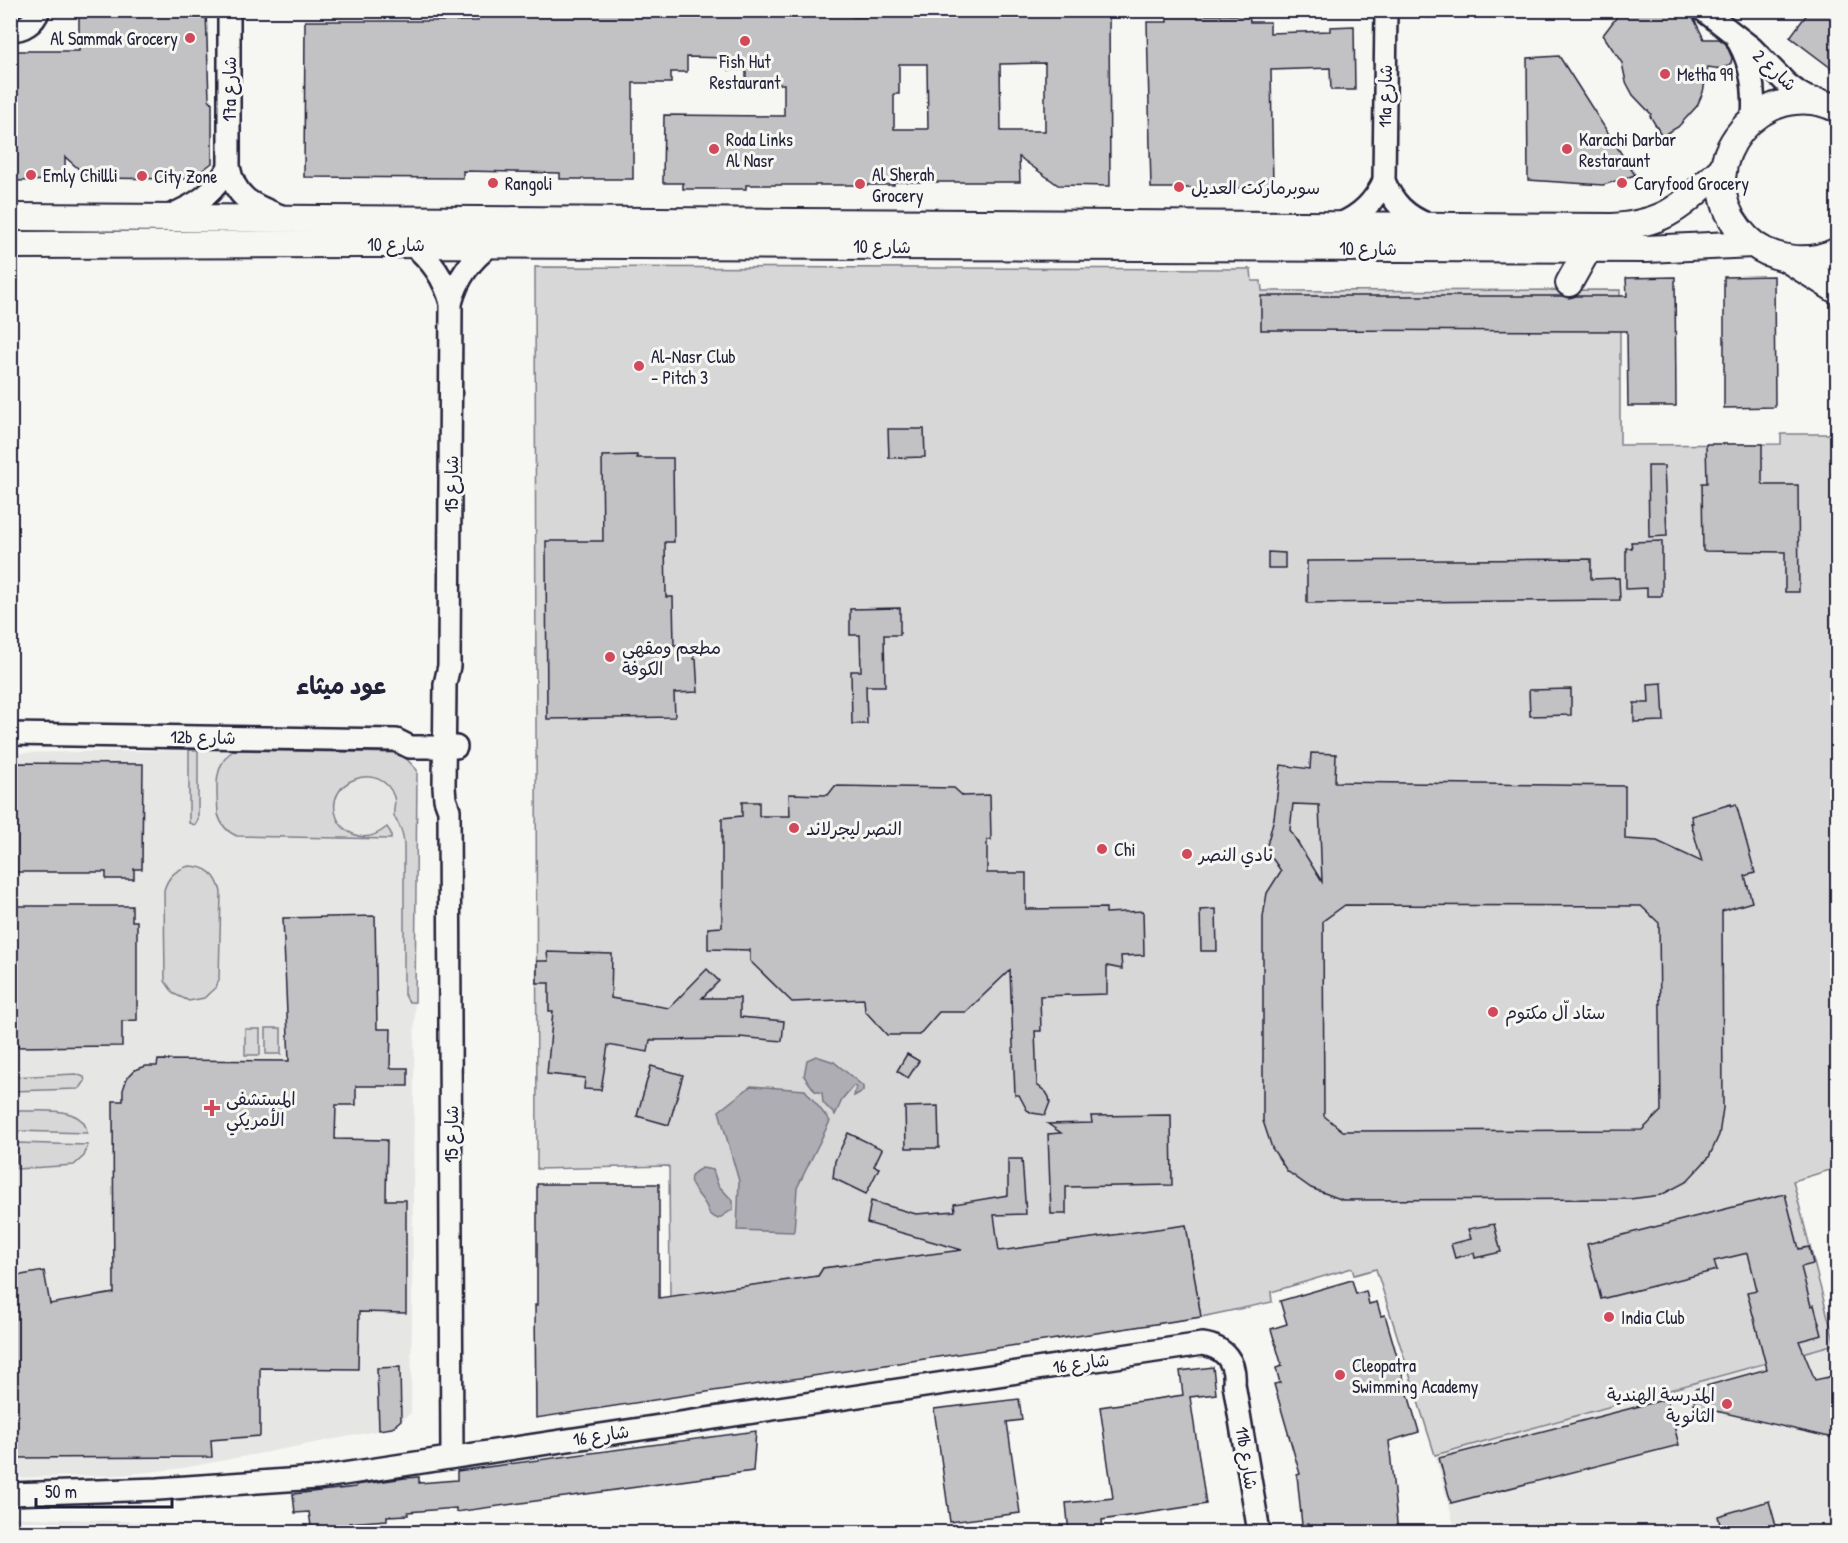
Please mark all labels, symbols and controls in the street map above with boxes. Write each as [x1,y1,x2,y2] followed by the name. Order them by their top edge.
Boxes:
[50,26,178,51] place label: Al Sammak Grocery
[183,31,197,45] marker: Al Sammak Grocery
[738,34,752,48] marker: Fish Hut Restaurant
[1748,43,1802,97] street label: شارع 2
[709,49,781,95] place label: Fish Hut Restaurant
[217,56,242,122] street label: 17a شارع
[1677,62,1733,87] place label: Metha 99
[1372,64,1398,128] street label: 11a شارع
[1658,67,1672,81] marker: Metha 99
[726,127,793,173] place label: Roda Links Al Nasr
[1579,127,1676,173] place label: Karachi Darbar Restaraunt
[707,142,721,156] marker: Roda Links Al Nasr
[1560,142,1574,156] marker: Karachi Darbar Restaraunt
[872,162,935,208] place label: Al Sherah Grocery
[43,163,118,188] place label: Emly Chillli
[154,164,218,189] place label: City Zone
[24,168,38,182] marker: Emly Chillli
[135,169,149,183] marker: City Zone
[505,171,552,196] place label: Rangoli
[1634,171,1749,196] place label: Caryfood Grocery
[1191,175,1320,200] place label: سوبرماركت العديل
[486,176,500,190] marker: Rangoli
[1615,176,1629,190] marker: Caryfood Grocery
[853,177,867,191] marker: Al Sherah Grocery
[1172,180,1186,194] marker: سوبرماركت العديل
[367,232,425,257] street label: شارع 10
[853,234,911,259] street label: شارع 10
[1339,236,1397,261] street label: شارع 10
[651,344,736,390] place label: Al-Nasr Club - Pitch 3
[632,359,646,373] marker: Al-Nasr Club - Pitch 3
[439,455,464,513] street label: شارع 15
[622,635,721,681] place label: مطعم ومقهى الكوفة
[603,650,617,664] marker: مطعم ومقهى الكوفة
[296,669,386,701] district label: عود ميثاء
[170,724,236,750] street label: 12b شارع
[806,816,902,841] place label: النصر ليجرلاند
[787,821,801,835] marker: النصر ليجرلاند
[1114,837,1135,862] place label: Chi
[1095,842,1109,856] marker: Chi
[1197,842,1273,868] place label: نادي النصر
[1180,847,1194,861] marker: نادي النصر
[1505,999,1605,1027] place label: ستاد اّل مكتوم
[1486,1005,1500,1019] marker: ستاد اّل مكتوم
[226,1086,296,1136] place label: المستشفى الأمريكي
[203,1099,221,1117] marker: المستشفى الأمريكي
[439,1105,464,1163] street label: شارع 15
[1621,1305,1685,1330] place label: India Club
[1602,1310,1616,1324] marker: India Club
[1051,1347,1111,1379] street label: شارع 16
[1352,1353,1479,1399] place label: Cleopatra Swimming Academy
[1333,1368,1347,1382] marker: Cleopatra Swimming Academy
[1607,1382,1715,1428] place label: المدرسة الهندية الثانوية
[1720,1397,1734,1411] marker: المدرسة الهندية الثانوية
[571,1418,631,1452] street label: شارع 16
[1230,1425,1264,1491] street label: 11b شارع
[36,1471,172,1509] scale bar
[45,1479,77,1504] text: 50 m

